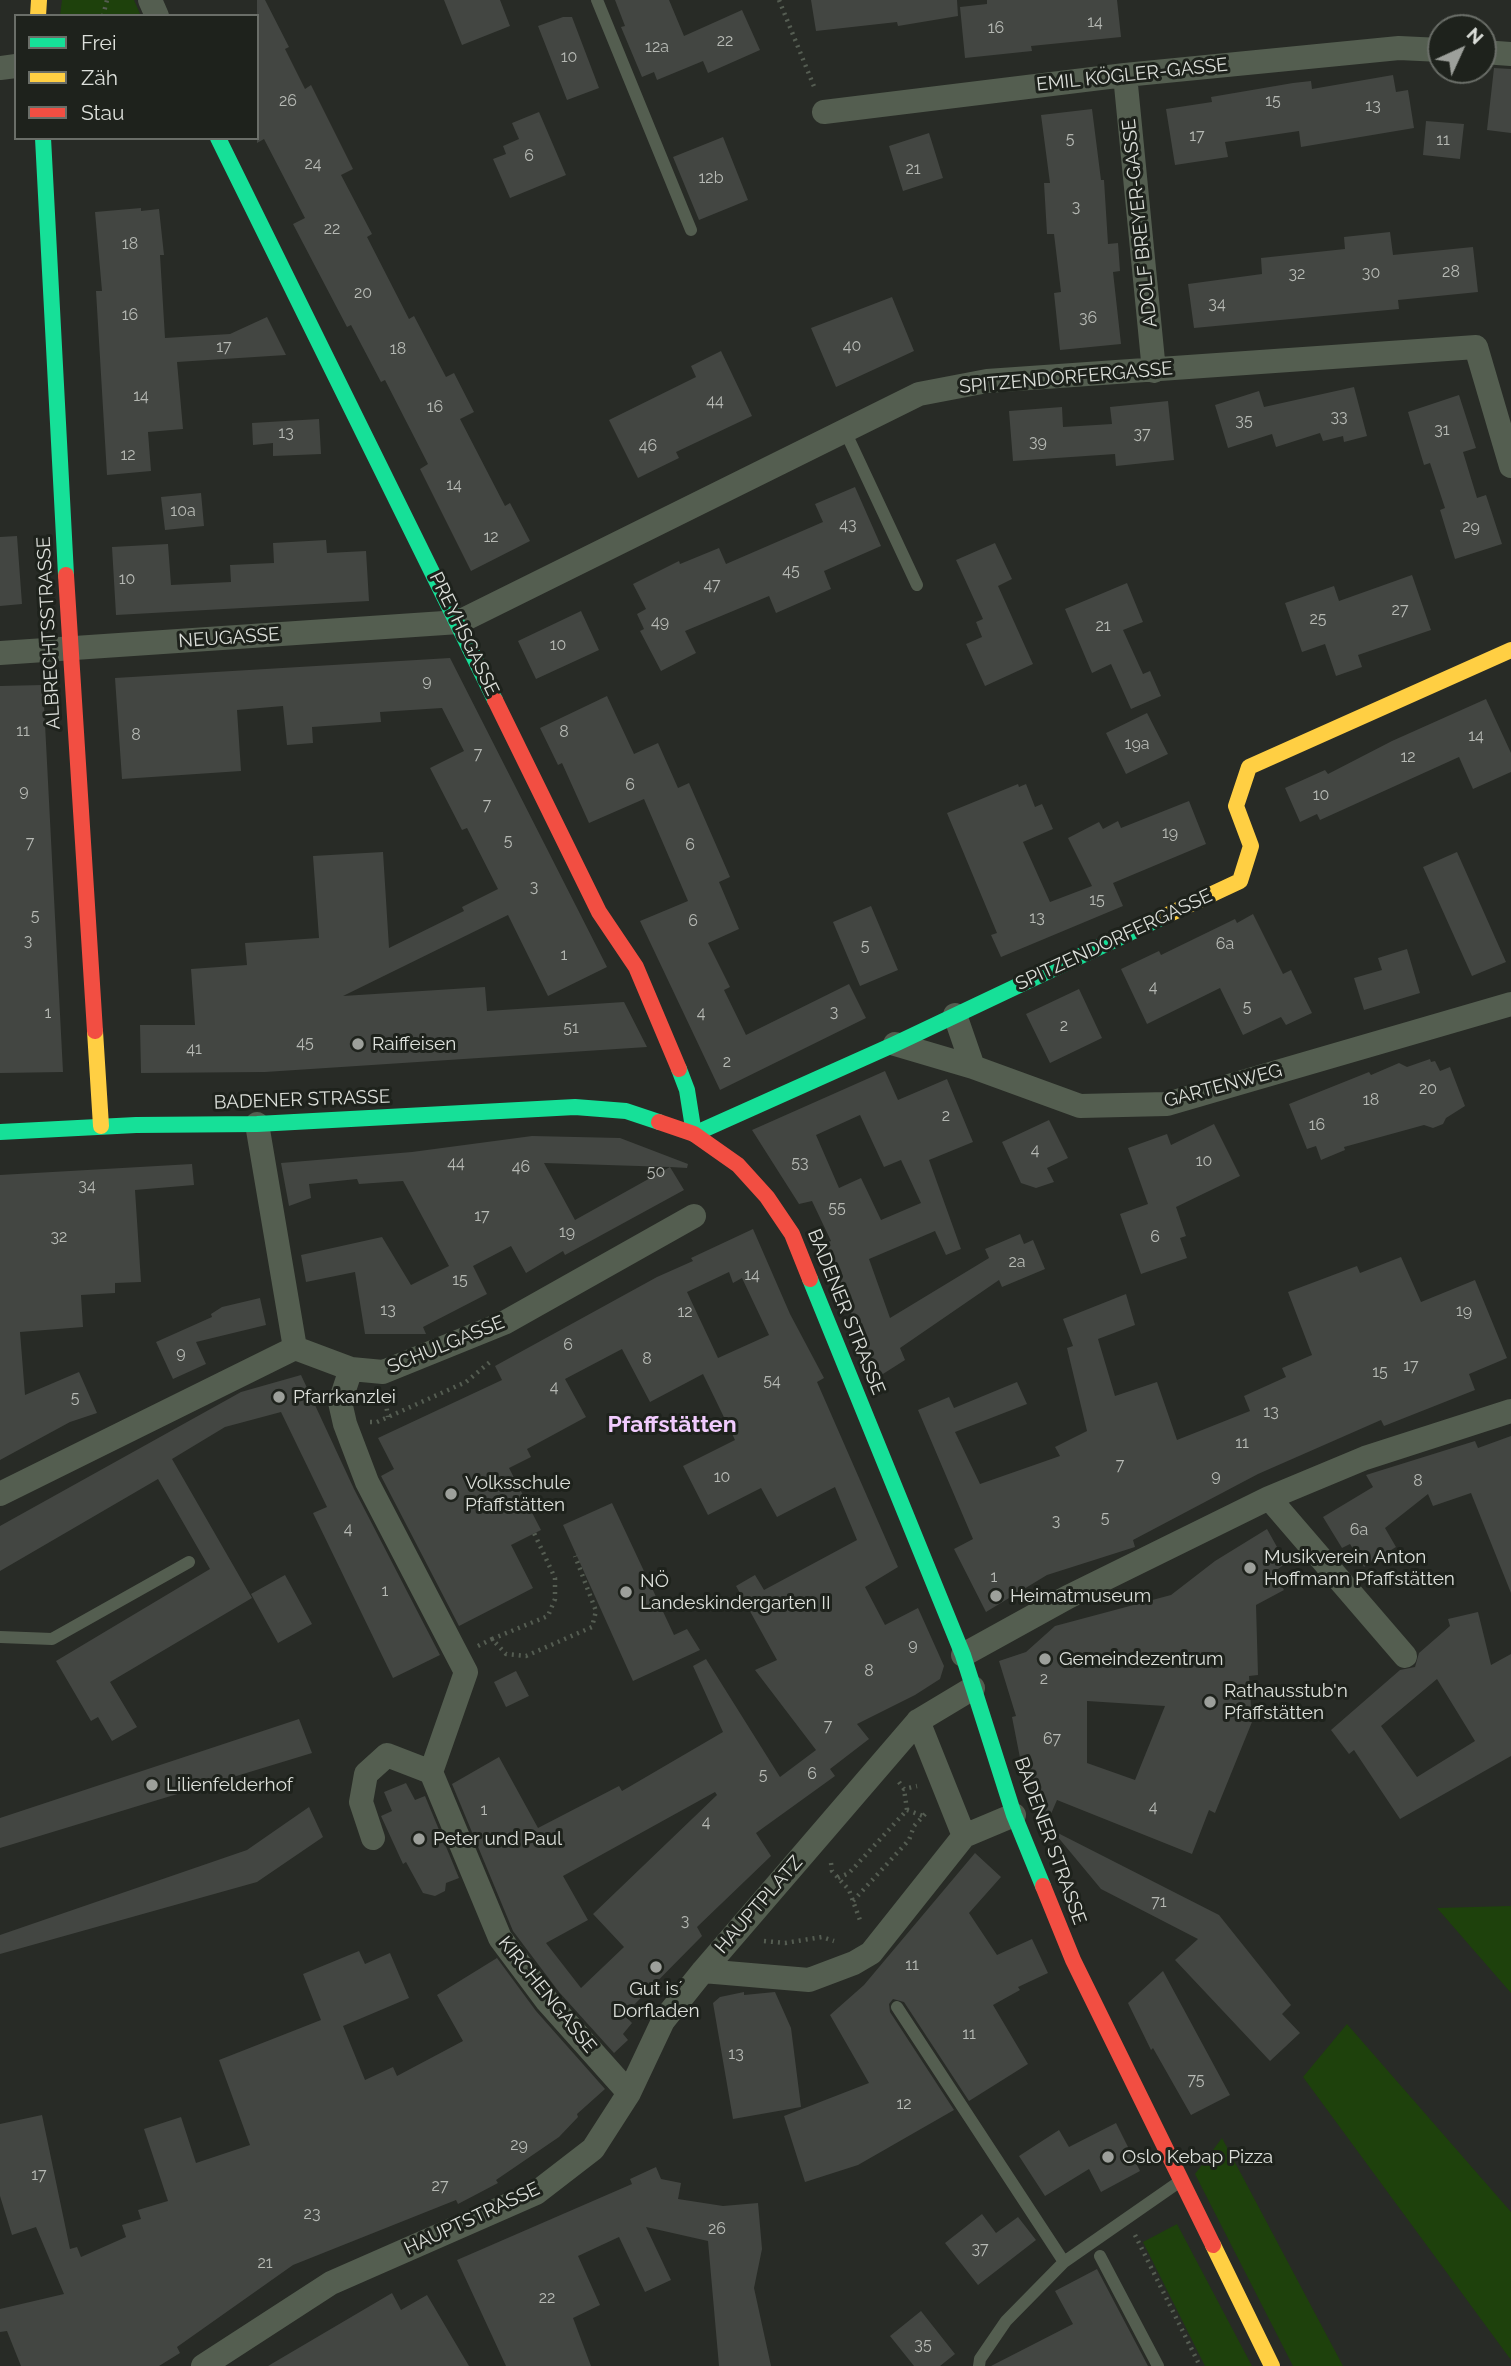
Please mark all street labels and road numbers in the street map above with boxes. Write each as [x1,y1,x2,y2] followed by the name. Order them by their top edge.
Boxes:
[1035,54,1229,96] street label: EMIL KÖGLER-GASSE
[1118,118,1162,328] street label: ADOLF BREYER-GASSE
[958,357,1174,399] street label: SPITZENDORFERGASSE
[33,536,65,730] street label: ALBRECHTSSTRASSE
[424,569,504,699] street label: PREYHSGASSE
[178,623,280,653] street label: NEUGASSE
[1012,884,1216,996] street label: SPITZENDORFERGASSE
[1161,1059,1285,1113] street label: GARTENWEG
[213,1086,391,1114] street label: BADENER STRASSE
[802,1226,890,1398] street label: BADENER STRASSE
[384,1311,508,1379] street label: SCHULGASSE
[1009,1754,1091,1928] street label: BADENER STRASSE
[710,1851,808,1959] street label: HAUPTPLATZ
[493,1932,601,2058] street label: KIRCHENGASSE
[401,2178,543,2260] street label: HAUPTSTRASSE

